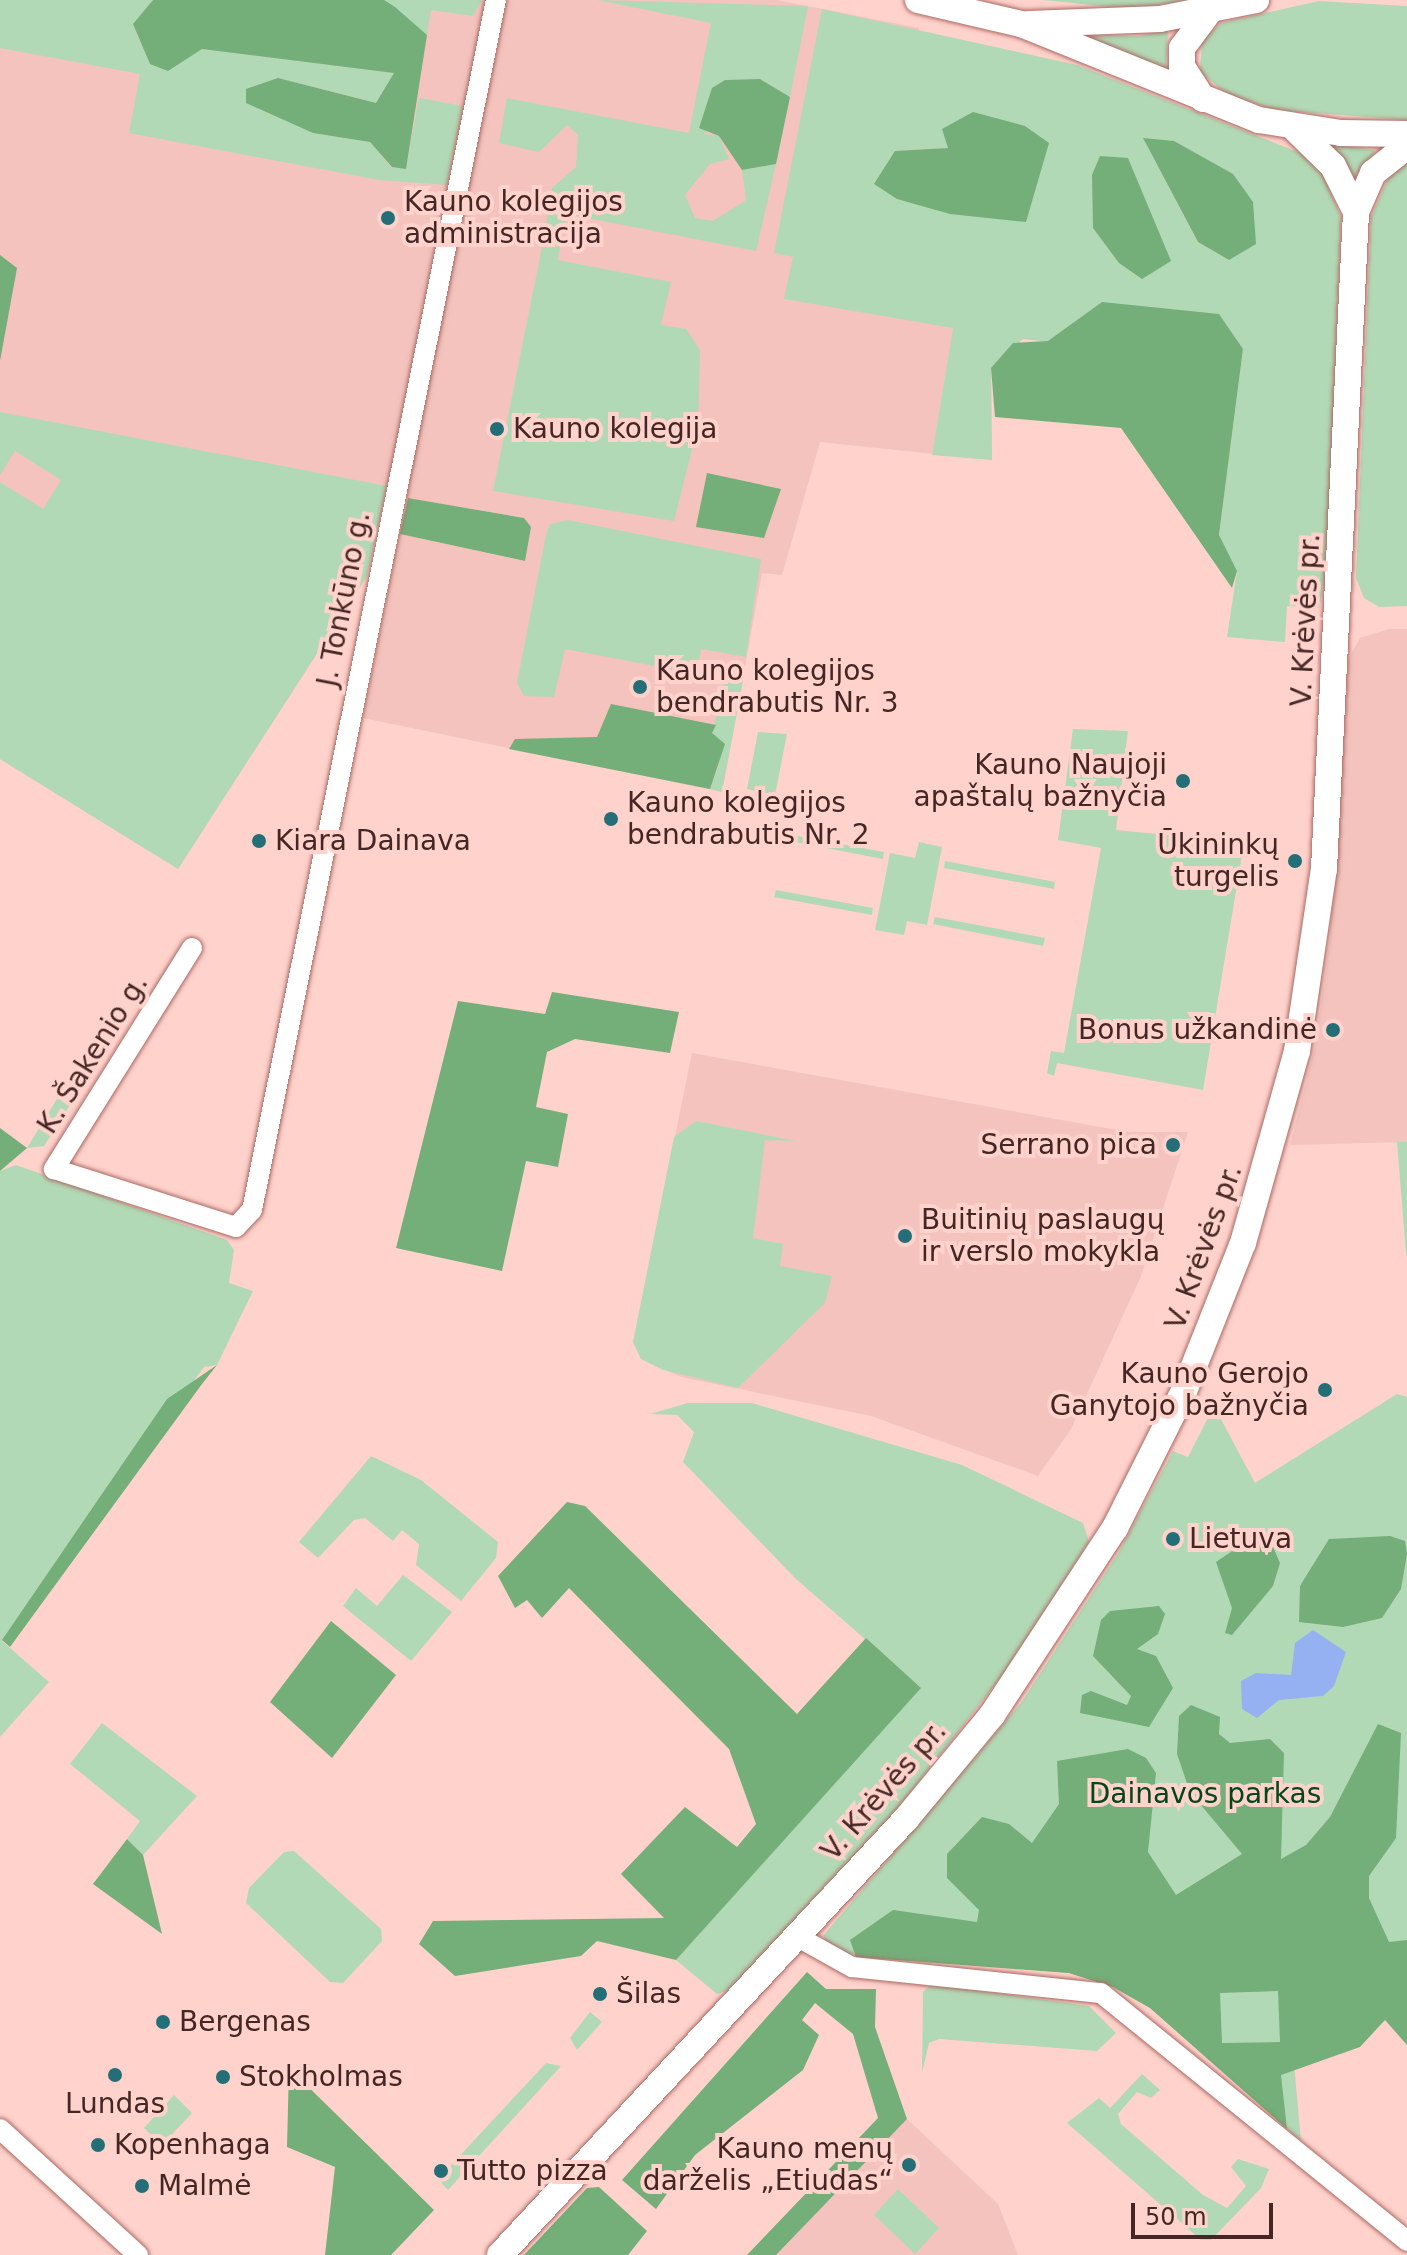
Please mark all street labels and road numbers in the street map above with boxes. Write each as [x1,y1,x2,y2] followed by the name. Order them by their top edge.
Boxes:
[311,509,377,689] street label: J. Tonkūno g.
[1285,533,1327,707] street label: V. Krėvės pr.
[31,968,155,1140] street label: K. Šakenio g.
[1159,1160,1249,1334] street label: V. Krėvės pr.
[814,1715,954,1867] street label: V. Krėvės pr.

